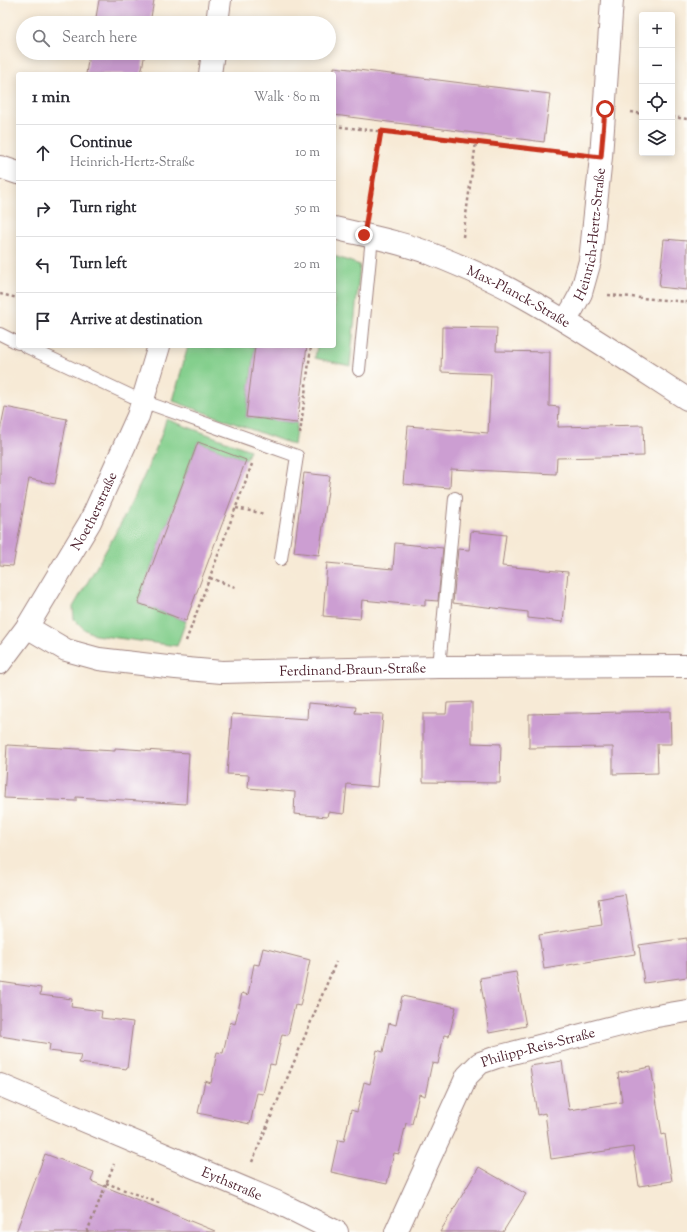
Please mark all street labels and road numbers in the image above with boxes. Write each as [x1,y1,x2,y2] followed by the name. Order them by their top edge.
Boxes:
[570,167,612,305] street label: Heinrich-Hertz-Straße
[463,262,573,334] street label: Max-Planck-Straße
[67,469,123,555] street label: Noetherstraße
[279,659,426,683] street label: Ferdinand-Braun-Straße
[479,1024,598,1074] street label: Philipp-Reis-Straße
[198,1163,265,1207] street label: Eythstraße

